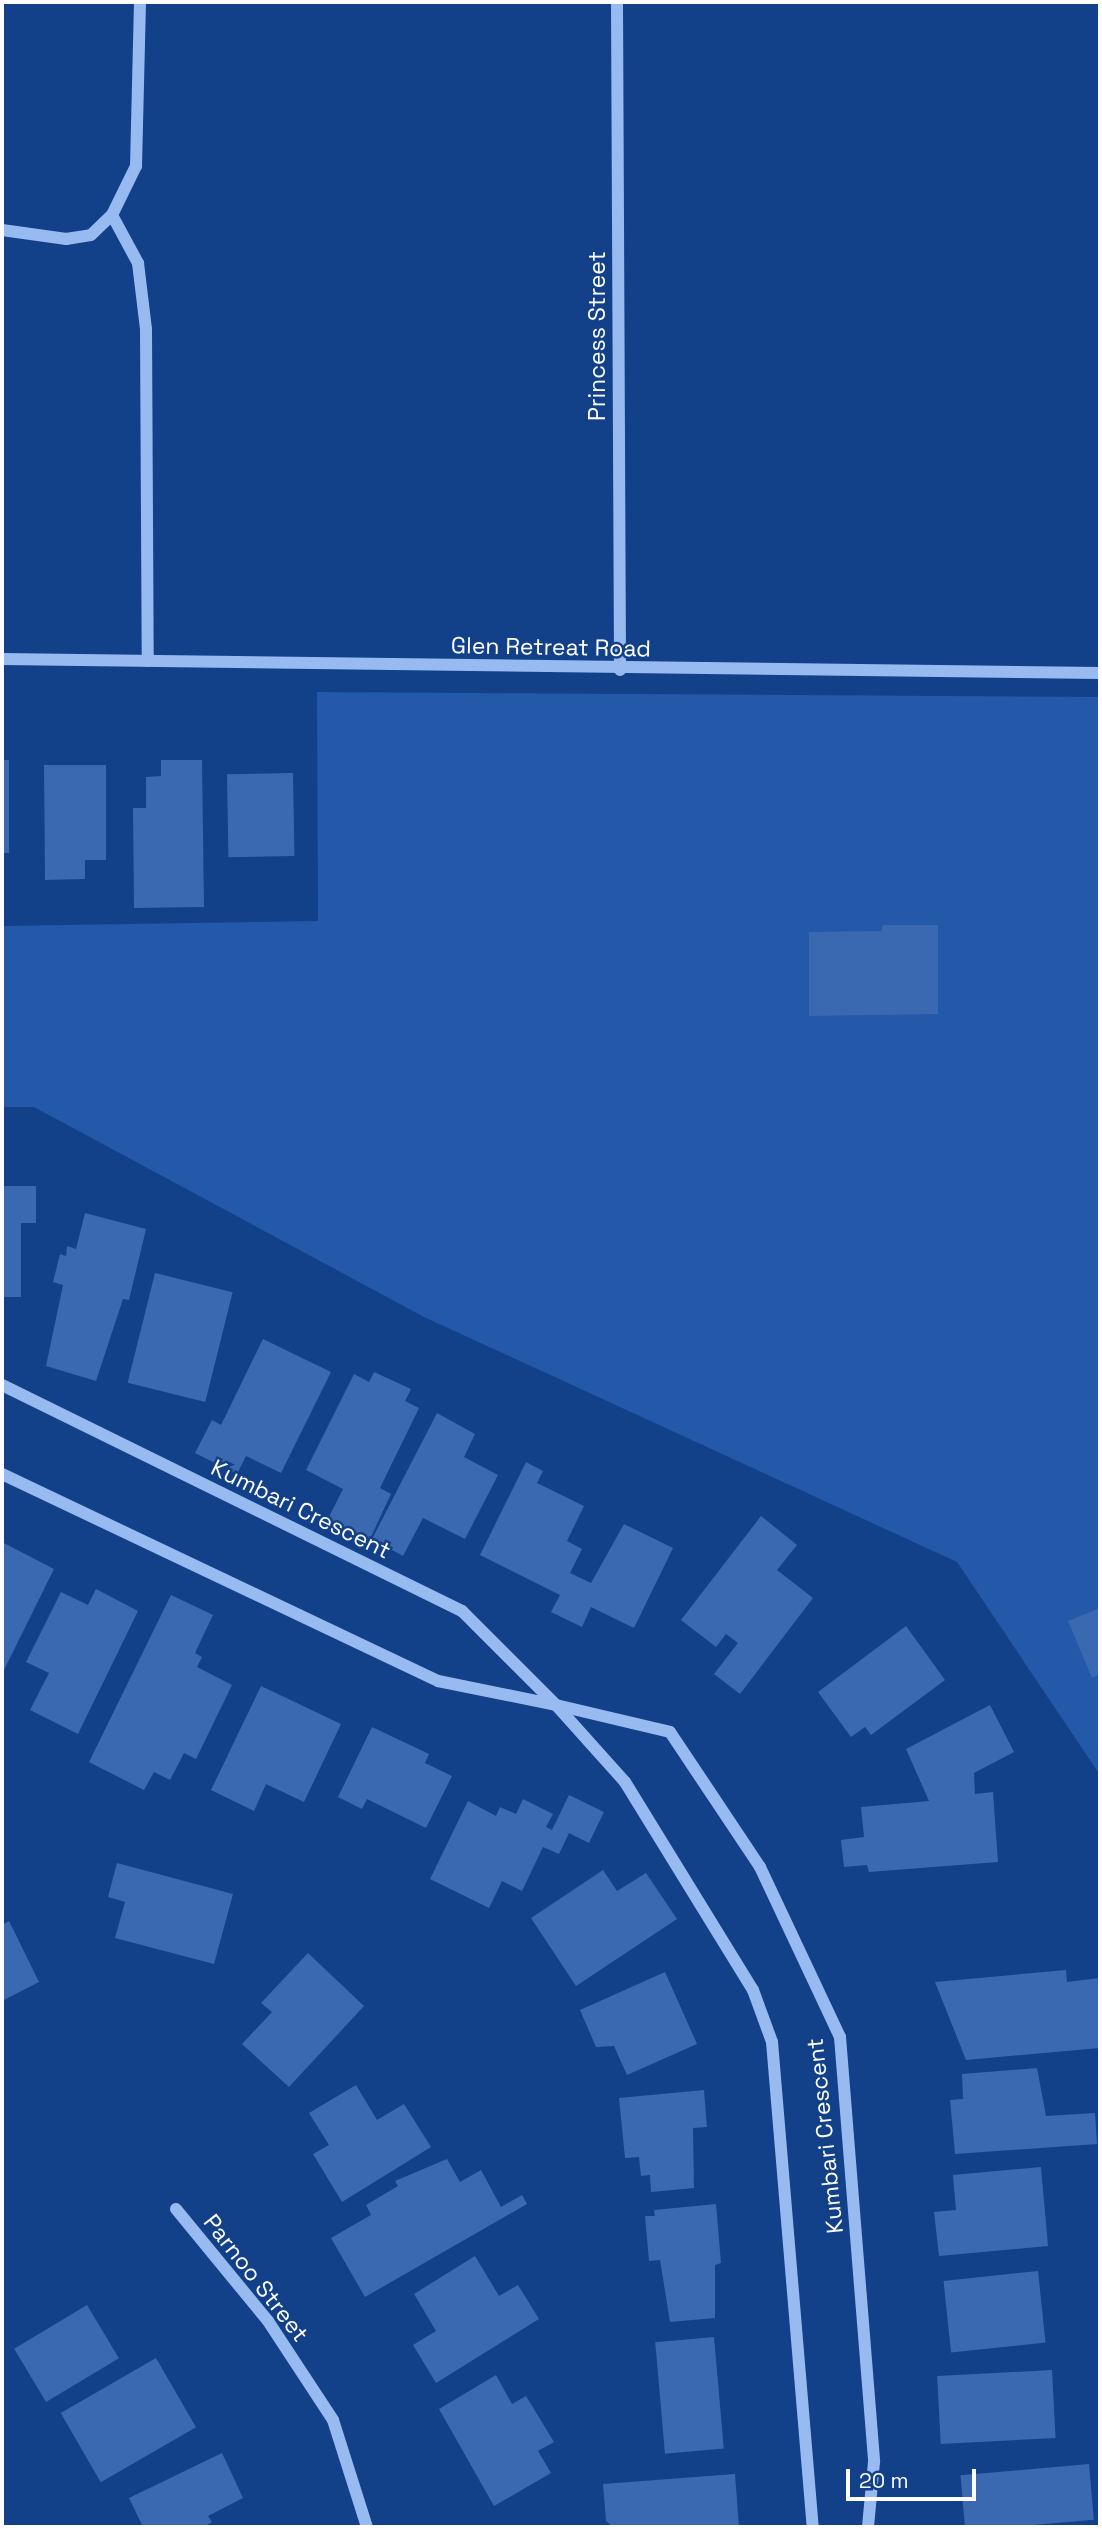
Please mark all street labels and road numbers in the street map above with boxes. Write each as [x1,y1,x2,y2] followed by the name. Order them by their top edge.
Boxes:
[583,251,611,421] street label: Princess Street
[451,631,651,663] street label: Glen Retreat Road
[207,1454,395,1564] street label: Kumbari Crescent
[801,2037,849,2235] street label: Kumbari Crescent
[198,2209,314,2347] street label: Parnoo Street

